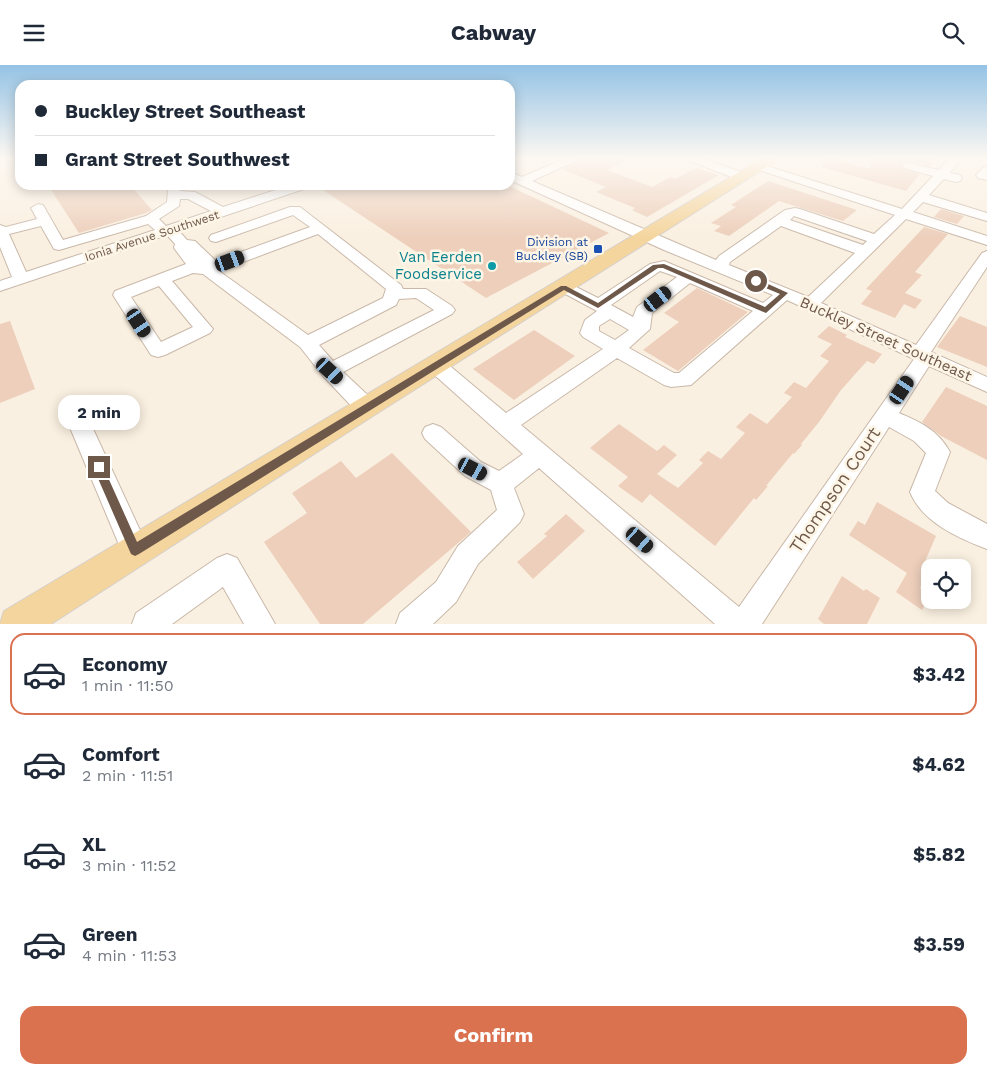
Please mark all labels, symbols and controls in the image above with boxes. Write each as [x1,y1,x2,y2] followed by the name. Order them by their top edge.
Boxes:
[20,19,48,47] icon: menu
[939,19,967,47] icon: search
[451,20,536,45] text: Cabway
[65,100,305,123] text: Buckley Street Southeast
[65,148,289,171] text: Grant Street Southwest
[83,208,221,264] street label: Ionia Avenue Southwest
[516,235,588,263] place label: Division at Buckley (SB)
[592,243,604,255] marker: Division at Buckley (SB)
[395,248,482,283] place label: Van Eerden Foodservice
[213,249,246,273] car
[486,260,498,272] marker: Van Eerden Foodservice
[745,270,767,292] route start
[641,284,674,314] car
[797,293,975,385] street label: Buckley Street Southeast
[124,306,153,340] car
[313,355,346,387] car
[887,373,916,407] car
[58,395,140,429] callout: 2 min
[77,403,121,422] text: 2 min
[785,423,885,557] street label: Thompson Court
[456,455,489,483] car
[88,456,110,478] route end
[623,524,656,556] car
[921,559,971,609] map controls
[921,559,971,609] button: locate
[22,652,67,697] icon: car
[82,653,167,676] text: Economy
[913,663,965,686] text: $3.42
[82,676,174,695] text: 1 min · 11:50
[22,742,67,787] icon: car
[82,743,160,766] text: Comfort
[912,753,965,776] text: $4.62
[82,766,173,785] text: 2 min · 11:51
[22,832,67,877] icon: car
[82,833,106,856] text: XL
[913,843,965,866] text: $5.82
[82,856,176,875] text: 3 min · 11:52
[22,922,67,967] icon: car
[82,923,138,946] text: Green
[913,933,965,956] text: $3.59
[82,946,177,965] text: 4 min · 11:53
[20,1006,967,1064] button: Confirm

